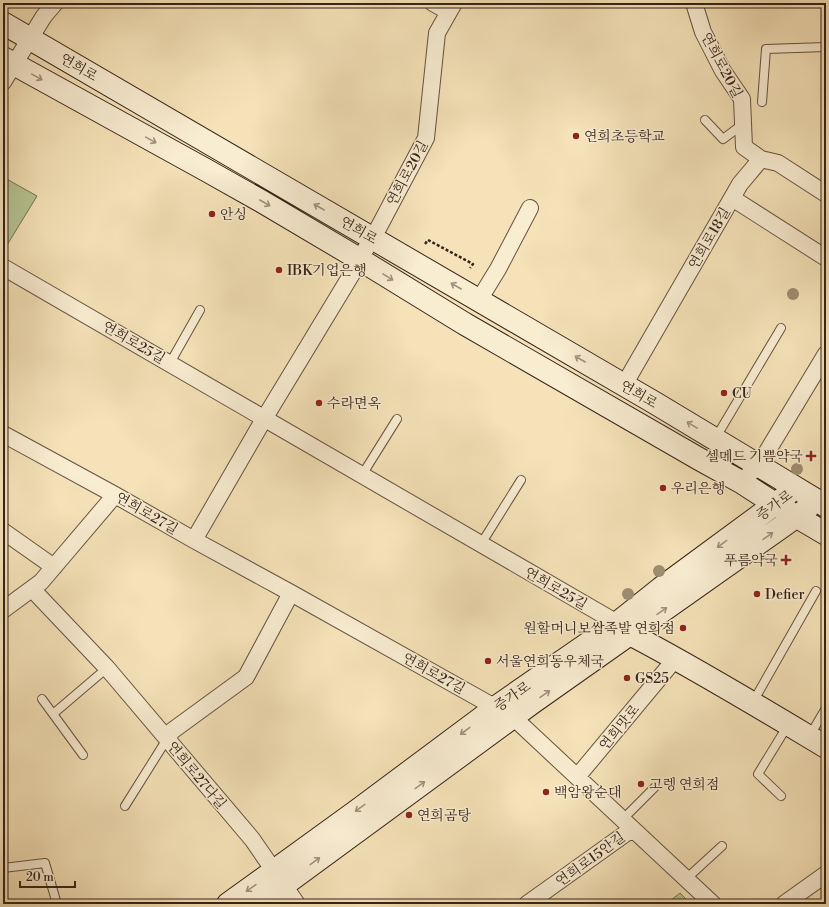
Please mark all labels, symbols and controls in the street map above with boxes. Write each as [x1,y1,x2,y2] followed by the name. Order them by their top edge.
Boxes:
[696,30,746,101] street label: 연희로20길
[56,50,101,86] street label: 연희로
[31,74,43,82] one-way arrow
[584,128,666,146] place label: 연희초등학교
[571,131,581,141] marker: 연희초등학교
[145,136,157,144] one-way arrow
[383,138,433,209] street label: 연희로20길
[258,200,270,208] one-way arrow
[313,202,325,210] one-way arrow
[685,204,735,273] street label: 연희로18길
[220,206,247,224] place label: 안싱
[207,209,217,219] marker: 안싱
[336,213,381,249] street label: 연희로
[287,262,366,280] place label: IBK기업은행
[274,265,284,275] marker: IBK기업은행
[382,273,394,281] one-way arrow
[450,282,462,290] one-way arrow
[99,318,168,368] street label: 연희로25길
[574,354,586,362] one-way arrow
[616,377,661,413] street label: 연희로
[732,385,753,403] place label: CU
[719,388,729,398] marker: CU
[327,395,382,413] place label: 수라면옥
[314,398,324,408] marker: 수라면옥
[686,420,698,428] one-way arrow
[705,448,803,466] place label: 셀메드 기쁨약국
[806,451,816,461] marker: 셀메드 기쁨약국
[671,480,725,498] place label: 우리은행
[658,483,668,493] marker: 우리은행
[753,486,797,525] street label: 증가로
[112,489,181,539] street label: 연희로27길
[762,532,773,540] one-way arrow
[716,540,727,548] one-way arrow
[724,552,778,570] place label: 푸름약국
[781,555,791,565] marker: 푸름약국
[521,564,590,614] street label: 연희로25길
[765,586,805,604] place label: Defier
[752,589,762,599] marker: Defier
[656,607,667,615] one-way arrow
[523,620,675,638] place label: 원할머니보쌈족발 연희점
[678,623,688,633] marker: 원할머니보쌈족발 연희점
[399,649,468,698] street label: 연희로27길
[496,653,604,671] place label: 서울연희동우체국
[483,656,493,666] marker: 서울연희동우체국
[635,670,669,688] place label: GS25
[622,673,632,683] marker: GS25
[491,678,535,716] street label: 증가로
[539,690,550,698] one-way arrow
[596,701,644,754] street label: 연희맛로
[459,727,470,735] one-way arrow
[163,738,230,813] street label: 연희로27다길
[649,776,720,794] place label: 고렝 연희점
[636,779,646,789] marker: 고렝 연희점
[415,781,426,789] one-way arrow
[554,784,622,802] place label: 백암왕순대
[541,787,551,797] marker: 백암왕순대
[355,804,366,813] one-way arrow
[417,807,472,825] place label: 연희곰탕
[404,810,414,820] marker: 연희곰탕
[552,829,629,891] street label: 연희로15안길
[309,857,320,865] one-way arrow
[20,863,75,889] scale bar
[26,870,54,885] text: 20 m
[245,884,256,892] one-way arrow

